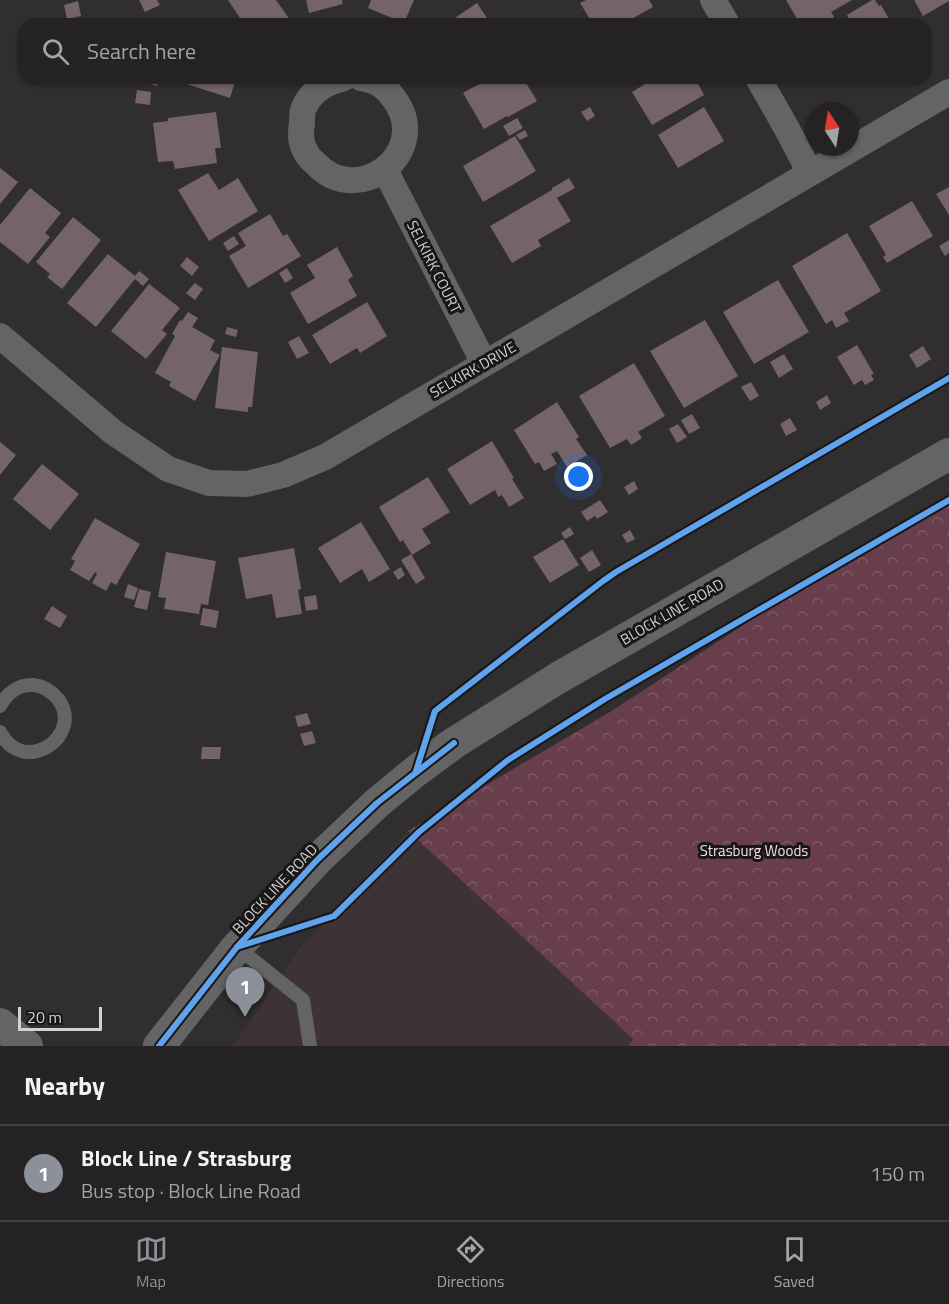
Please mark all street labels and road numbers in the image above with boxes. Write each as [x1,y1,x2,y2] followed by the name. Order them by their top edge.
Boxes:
[401,216,468,317] street label: SELKIRK COURT
[425,335,520,404] street label: SELKIRK DRIVE
[616,573,728,651] street label: BLOCK LINE ROAD
[227,838,323,939] street label: BLOCK LINE ROAD

